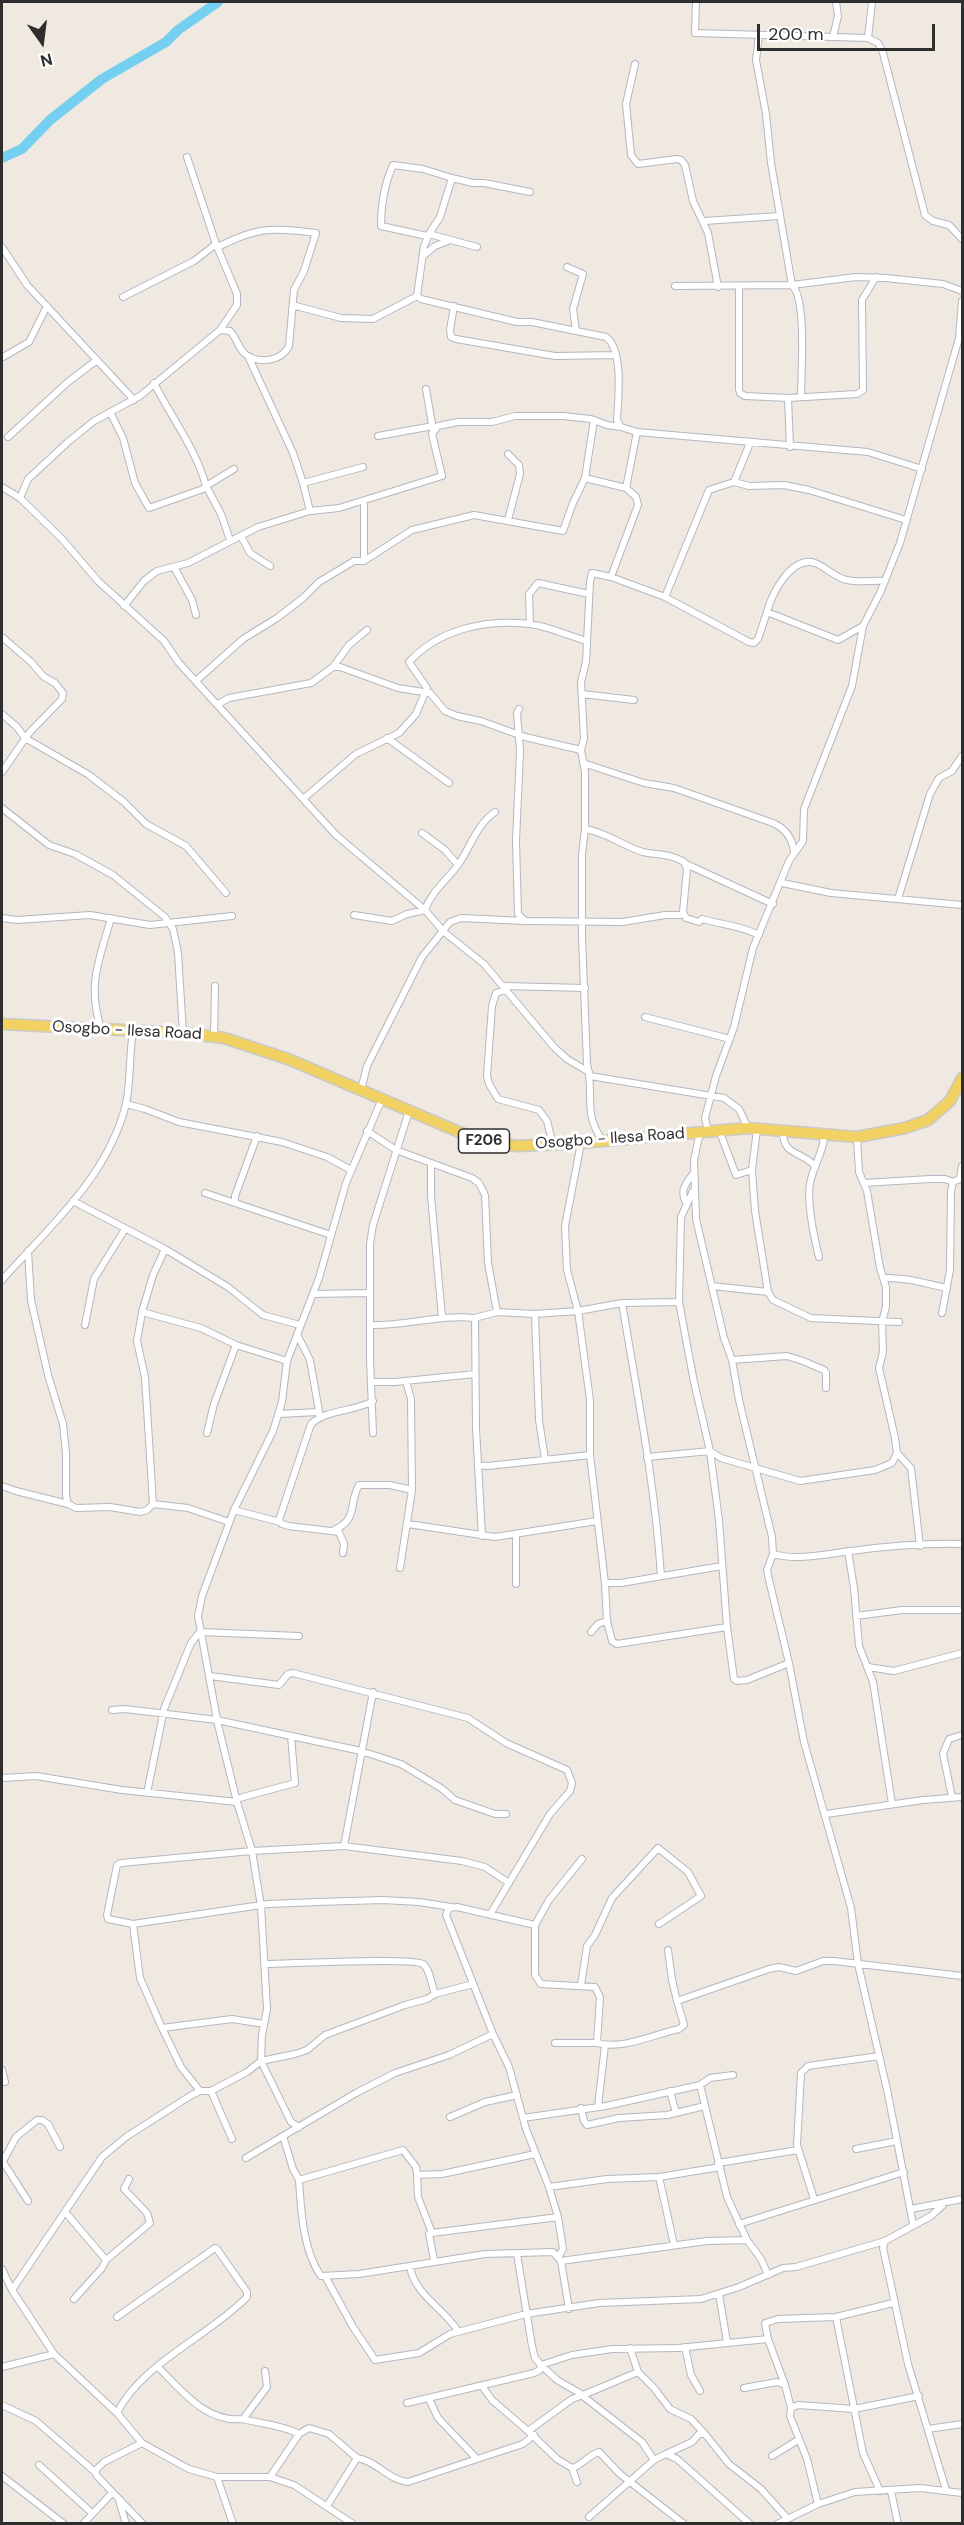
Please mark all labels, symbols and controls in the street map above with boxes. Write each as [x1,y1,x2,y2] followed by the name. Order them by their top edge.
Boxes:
[12,12,72,72] north arrow
[760,12,938,50] scale bar
[768,22,824,46] text: 200 m
[38,48,55,72] text: N
[52,1017,202,1045] street label: Osogbo - Ilesa Road
[535,1124,685,1154] street label: Osogbo - Ilesa Road
[458,1129,510,1153] road number: F206

